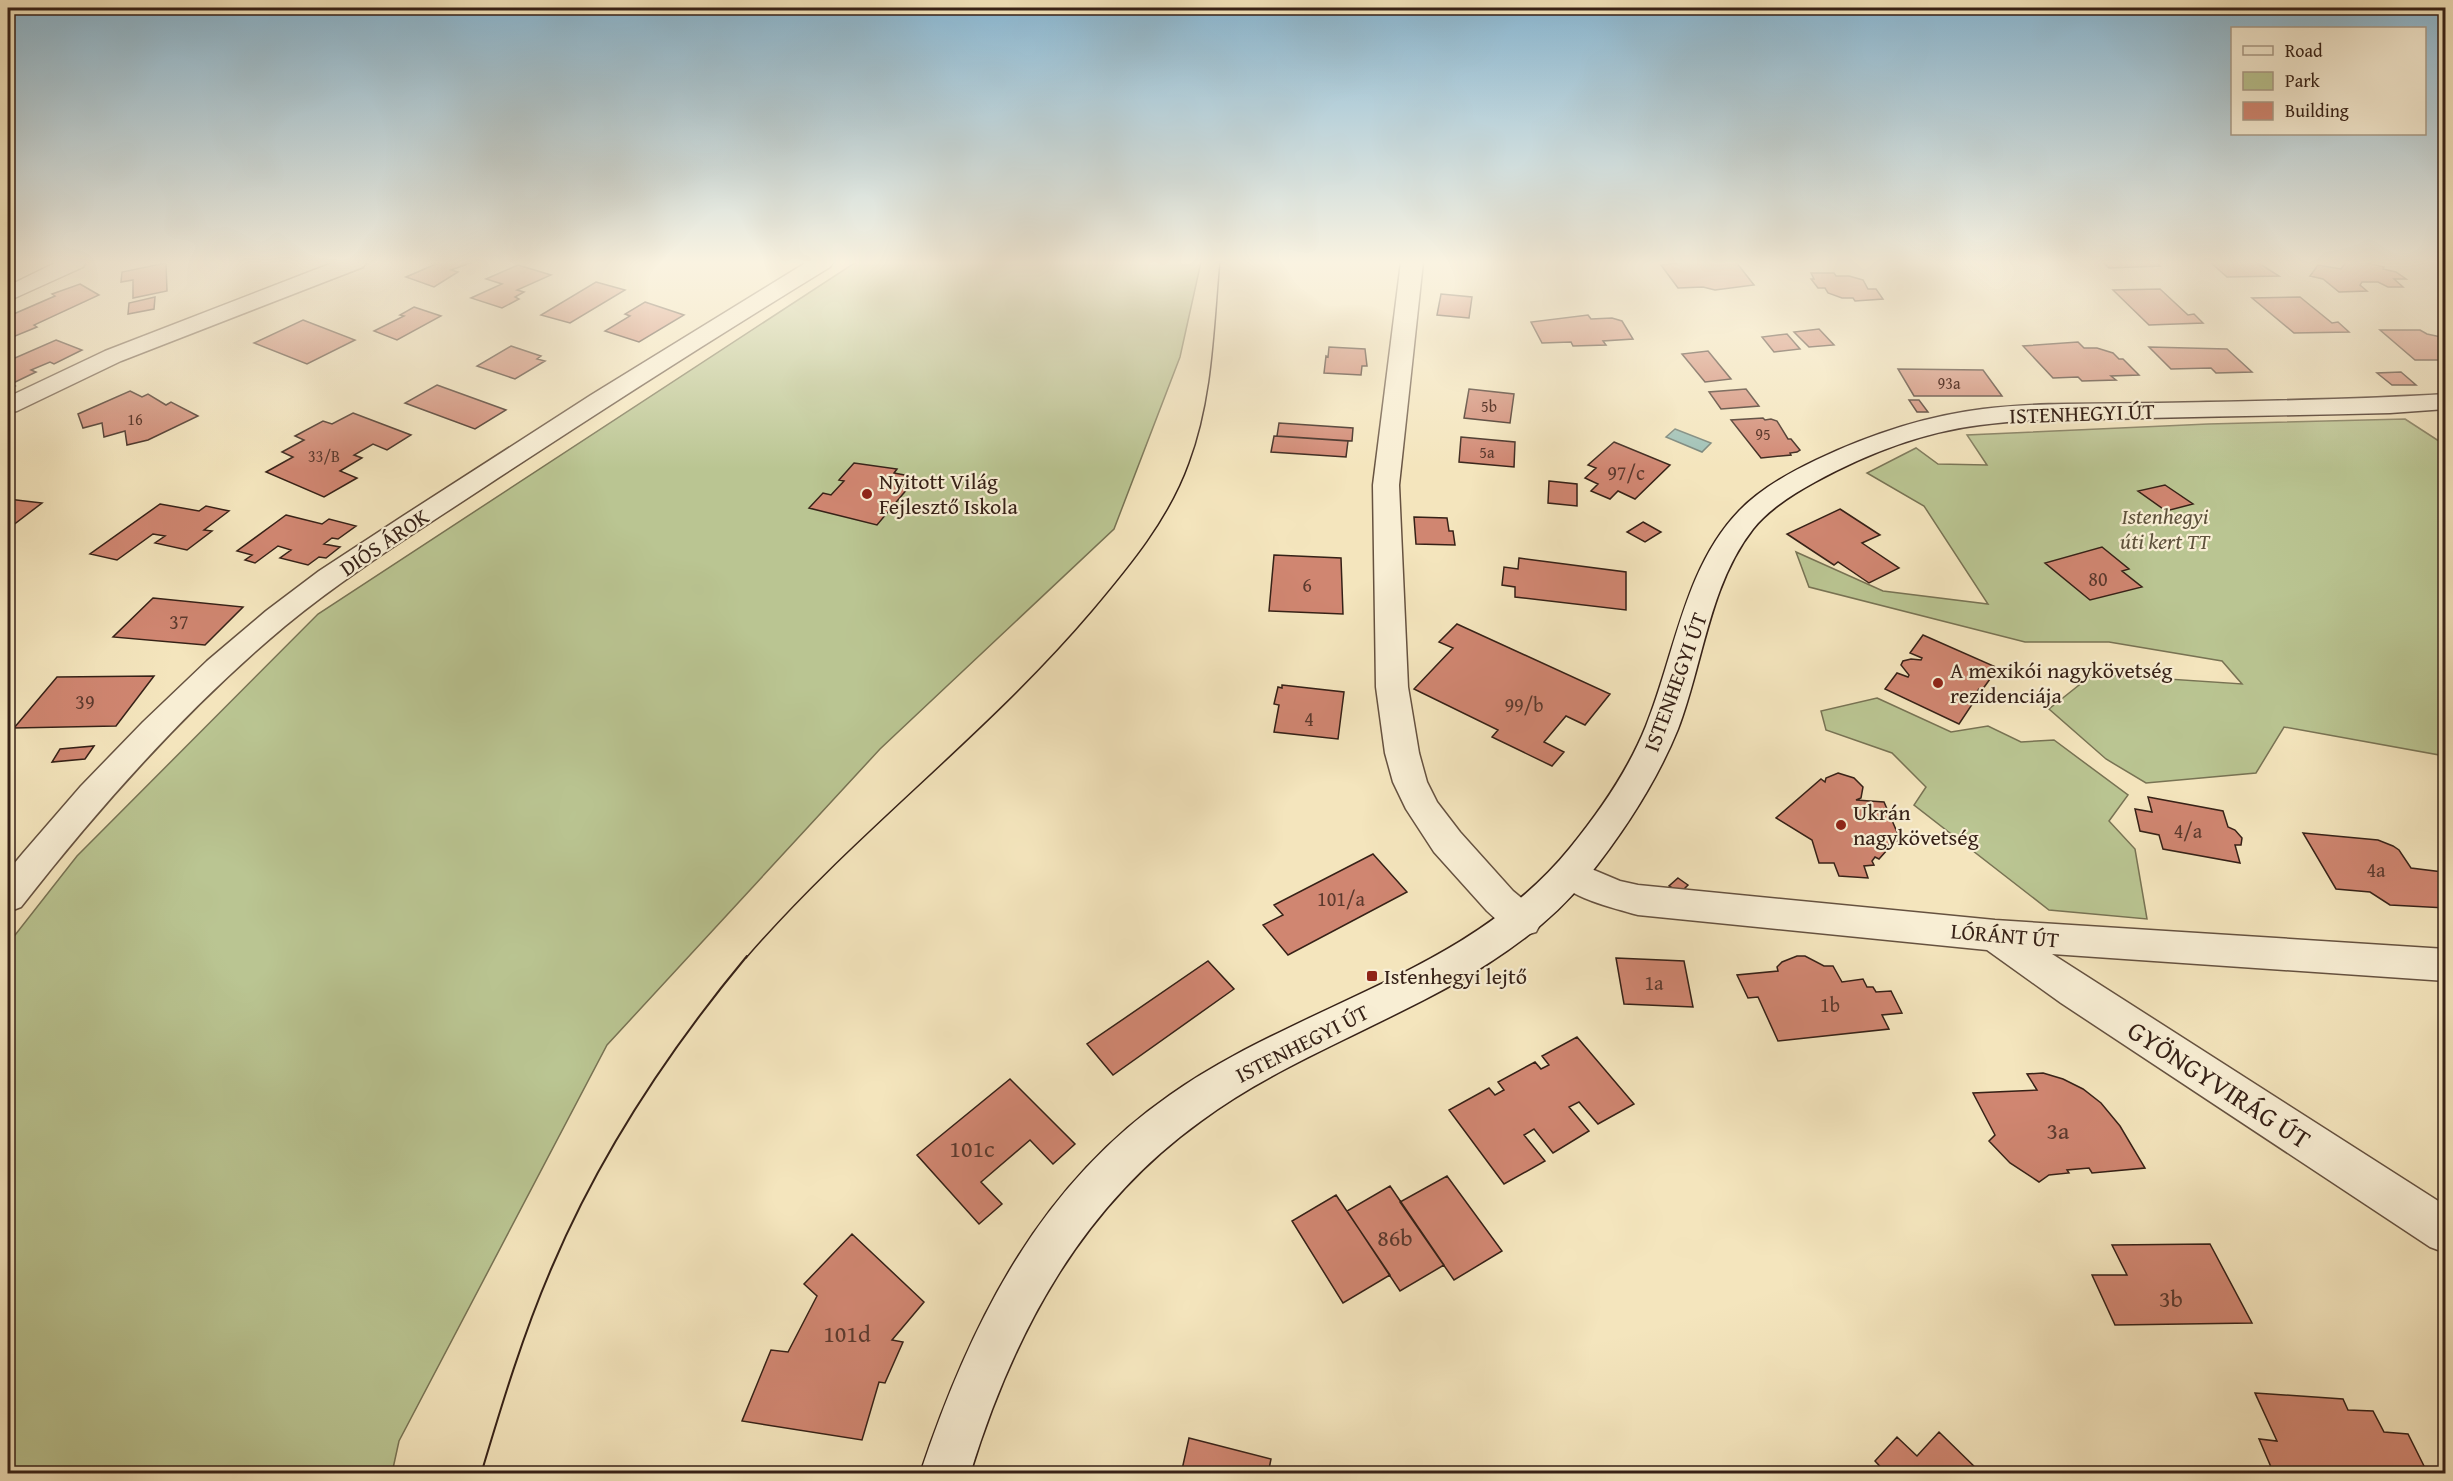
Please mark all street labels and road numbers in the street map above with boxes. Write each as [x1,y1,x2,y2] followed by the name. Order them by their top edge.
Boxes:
[2009,394,2155,432] street label: ISTENHEGYI ÚT
[333,500,435,584] street label: DIÓS ÁROK
[1635,608,1715,756] street label: ISTENHEGYI ÚT
[1950,914,2060,956] street label: LÓRÁNT ÚT
[1230,996,1374,1090] street label: ISTENHEGYI ÚT
[2120,1010,2319,1158] street label: GYÖNGYVIRÁG ÚT

